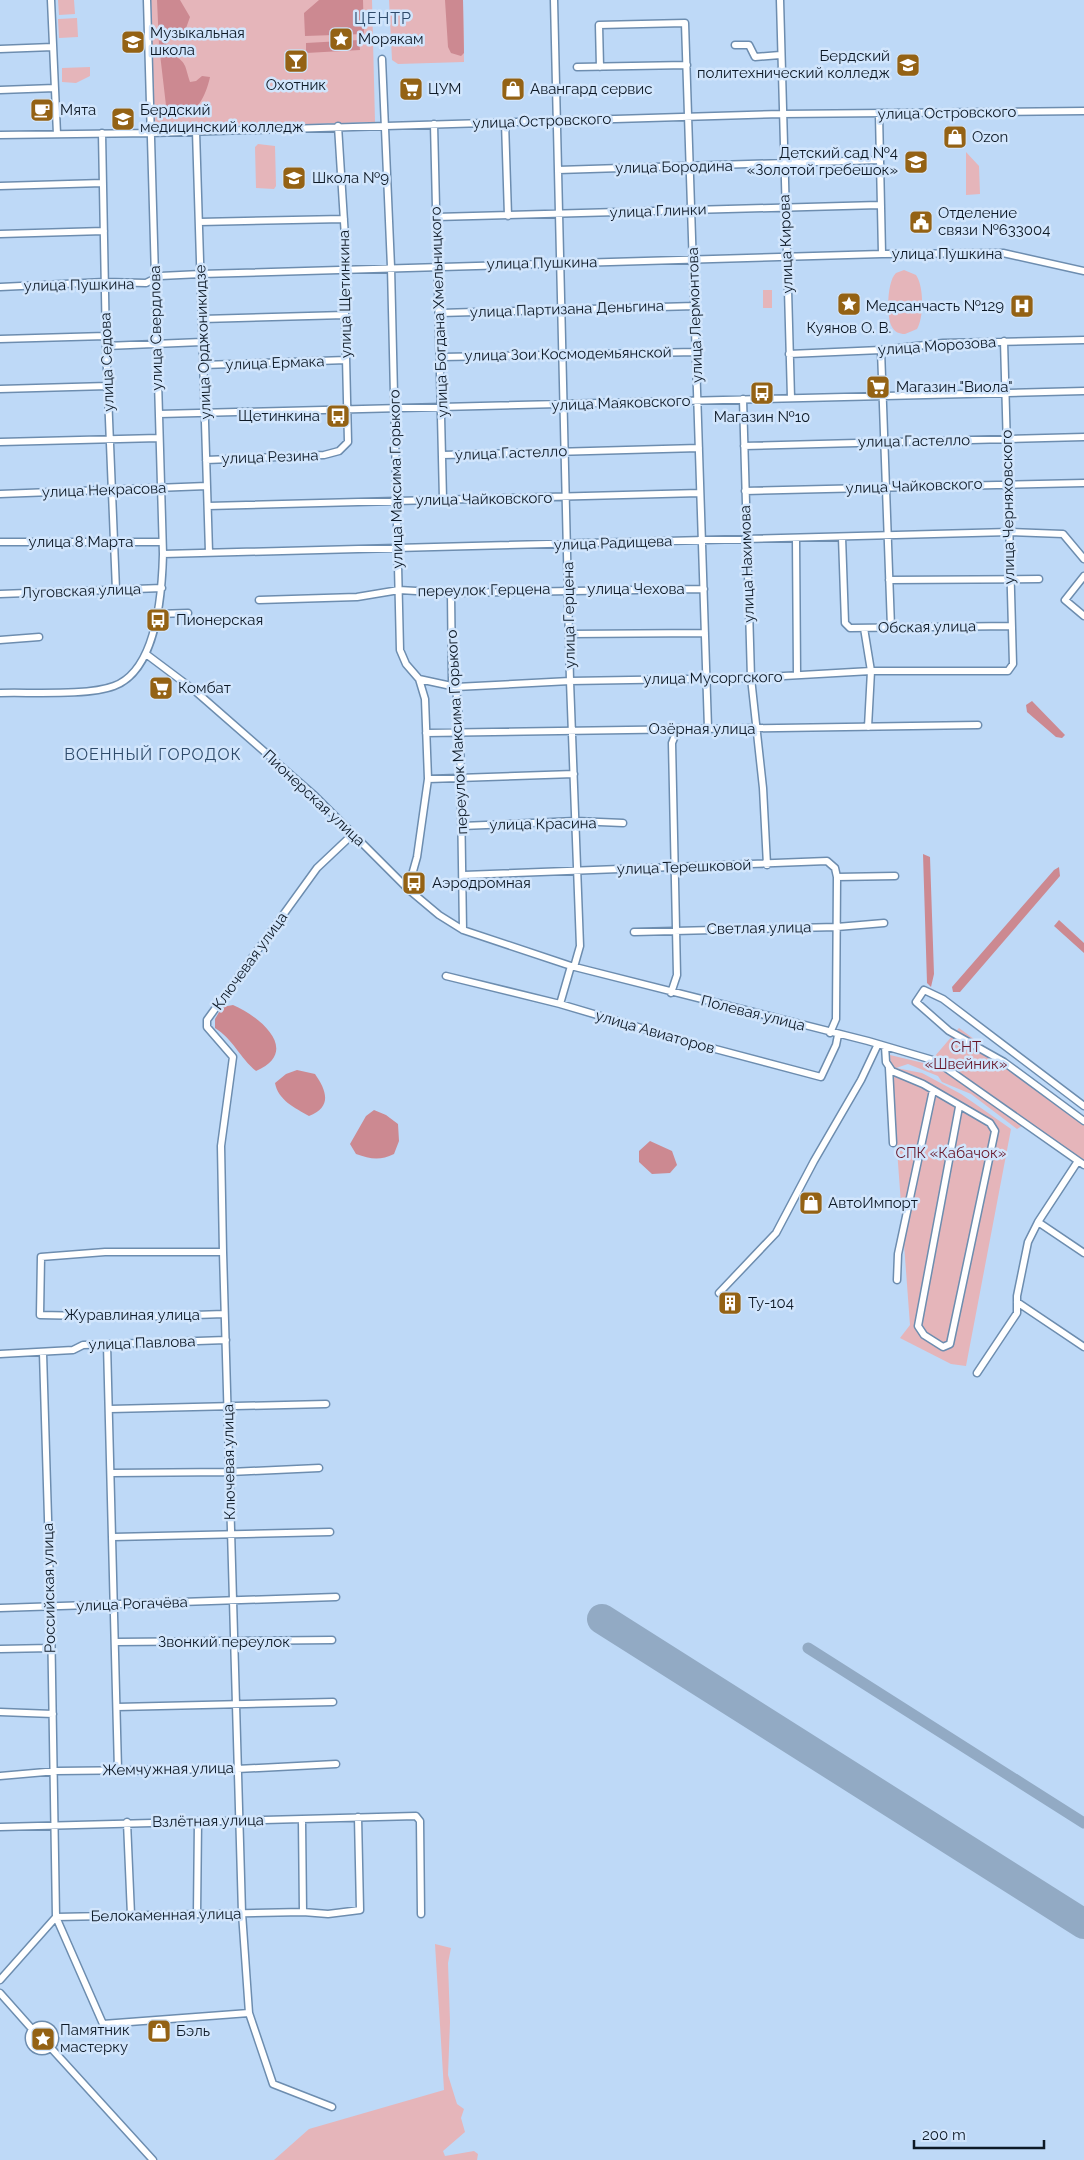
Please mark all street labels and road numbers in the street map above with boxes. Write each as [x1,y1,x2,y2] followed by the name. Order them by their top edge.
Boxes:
[878,103,1017,123] street label: улица Островского
[472,110,612,132] street label: улица Островского
[615,157,733,177] street label: улица Бородина
[775,194,797,294] street label: улица Кирова
[609,200,707,222] street label: улица Глинки
[426,206,452,418] street label: улица Богдана Хмельницкого
[335,230,355,358] street label: улица Щетинкина
[892,245,1002,263] street label: улица Пушкина
[684,247,706,383] street label: улица Лермонтова
[486,253,598,273] street label: улица Пушкина
[191,264,215,420] street label: улица Орджоникидзе
[146,265,166,391] street label: улица Свердлова
[23,275,135,295] street label: улица Пушкина
[470,297,664,321] street label: улица Партизана Деньгина
[96,312,118,412] street label: улица Седова
[877,333,997,359] street label: улица Морозова
[464,343,672,365] street label: улица Зои Космодемьянской
[225,352,325,374] street label: улица Ермака
[385,389,407,569] street label: улица Максима Горького
[551,392,691,414] street label: улица Маяковского
[998,429,1018,584] street label: улица Черняховского
[858,431,970,451] street label: улица Гастелло
[455,442,568,464] street label: улица Гастелло
[221,446,319,468] street label: улица Резина
[845,475,983,497] street label: улица Чайковского
[41,479,167,501] street label: улица Некрасова
[415,489,553,509] street label: улица Чайковского
[736,505,758,623] street label: улица Нахимова
[553,532,673,554] street label: улица Радищева
[29,533,133,551] street label: улица 8 Марта
[559,562,579,668] street label: улица Герцена
[21,580,141,602] street label: Луговская улица
[418,580,550,600] street label: переулок Герцена
[587,580,685,598] street label: улица Чехова
[878,617,976,637] street label: Обская улица
[443,629,471,835] street label: переулок Максима Горького
[643,668,783,688] street label: улица Мусоргского
[649,720,755,738] street label: Озёрная улица
[259,746,369,850] street label: Пионерская улица
[489,814,597,834] street label: улица Красина
[617,856,751,878] street label: улица Терешковой
[209,909,291,1013] street label: Ключевая улица
[707,918,811,938] street label: Светлая улица
[699,991,807,1035] street label: Полевая улица
[593,1006,717,1058] street label: улица Авиаторов
[64,1306,200,1324] street label: Журавлиная улица
[88,1332,196,1354] street label: улица Павлова
[219,1404,239,1520] street label: Ключевая улица
[39,1523,59,1653] street label: Российская улица
[76,1593,188,1615] street label: улица Рогачёва
[158,1633,290,1651] street label: Звонкий переулок
[102,1759,234,1779] street label: Жемчужная улица
[152,1811,264,1831] street label: Взлётная улица
[91,1905,241,1925] street label: Белокаменная улица

